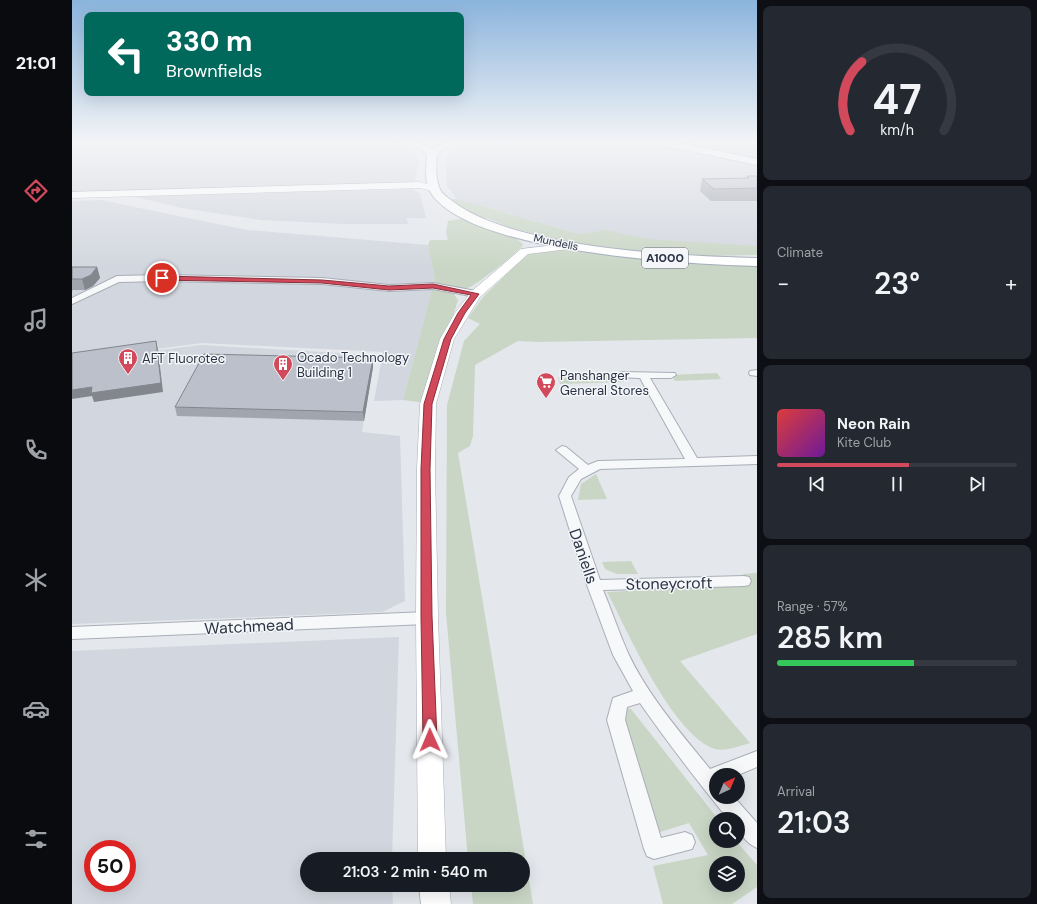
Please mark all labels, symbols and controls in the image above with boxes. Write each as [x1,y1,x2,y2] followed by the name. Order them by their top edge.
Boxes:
[166,23,252,60] text: 330 m
[100,28,152,80] icon: left
[16,51,56,75] text: 21:01
[166,59,262,83] text: Brownfields
[872,73,922,127] text: 47
[880,120,914,138] text: km/h
[22,177,50,205] icon: directions
[532,230,580,254] street label: Mundells
[777,244,823,261] text: Climate
[642,248,688,268] road number: A1000
[145,261,179,295] pin
[874,264,920,303] text: 23°
[151,267,173,289] icon: arrive
[777,269,789,298] text: −
[1005,269,1017,298] text: +
[22,306,50,334] icon: music
[117,347,139,375] building icon: AFT Fluorotec
[297,349,409,381] place label: Ocado Technology Building 1
[142,350,225,367] place label: AFT Fluorotec
[272,353,294,381] building icon: Ocado Technology Building 1
[560,367,649,399] place label: Panshanger General Stores
[535,371,557,399] supermarket icon: Panshanger General Stores
[837,414,910,434] text: Neon Rain
[837,434,891,451] text: Kite Club
[22,436,50,464] icon: phone
[806,473,828,495] icon: previous
[886,473,908,495] icon: pause
[966,473,988,495] icon: next
[564,526,603,587] street label: Daniells
[22,566,50,594] icon: climate
[625,572,713,595] street label: Stoneycroft
[777,598,848,615] text: Range · 57%
[204,614,294,639] street label: Watchmead
[777,618,883,657] text: 285 km
[22,695,50,723] icon: car
[409,719,451,761] position arrow
[709,768,745,804] north arrow
[709,768,745,892] map controls
[777,783,815,800] text: Arrival
[777,803,851,842] text: 21:03
[709,812,745,848] button: search
[22,825,50,853] icon: filters
[84,840,136,892] speed limit sign: 50
[709,856,745,892] button: layers
[343,862,487,882] text: 21:03 · 2 min · 540 m

